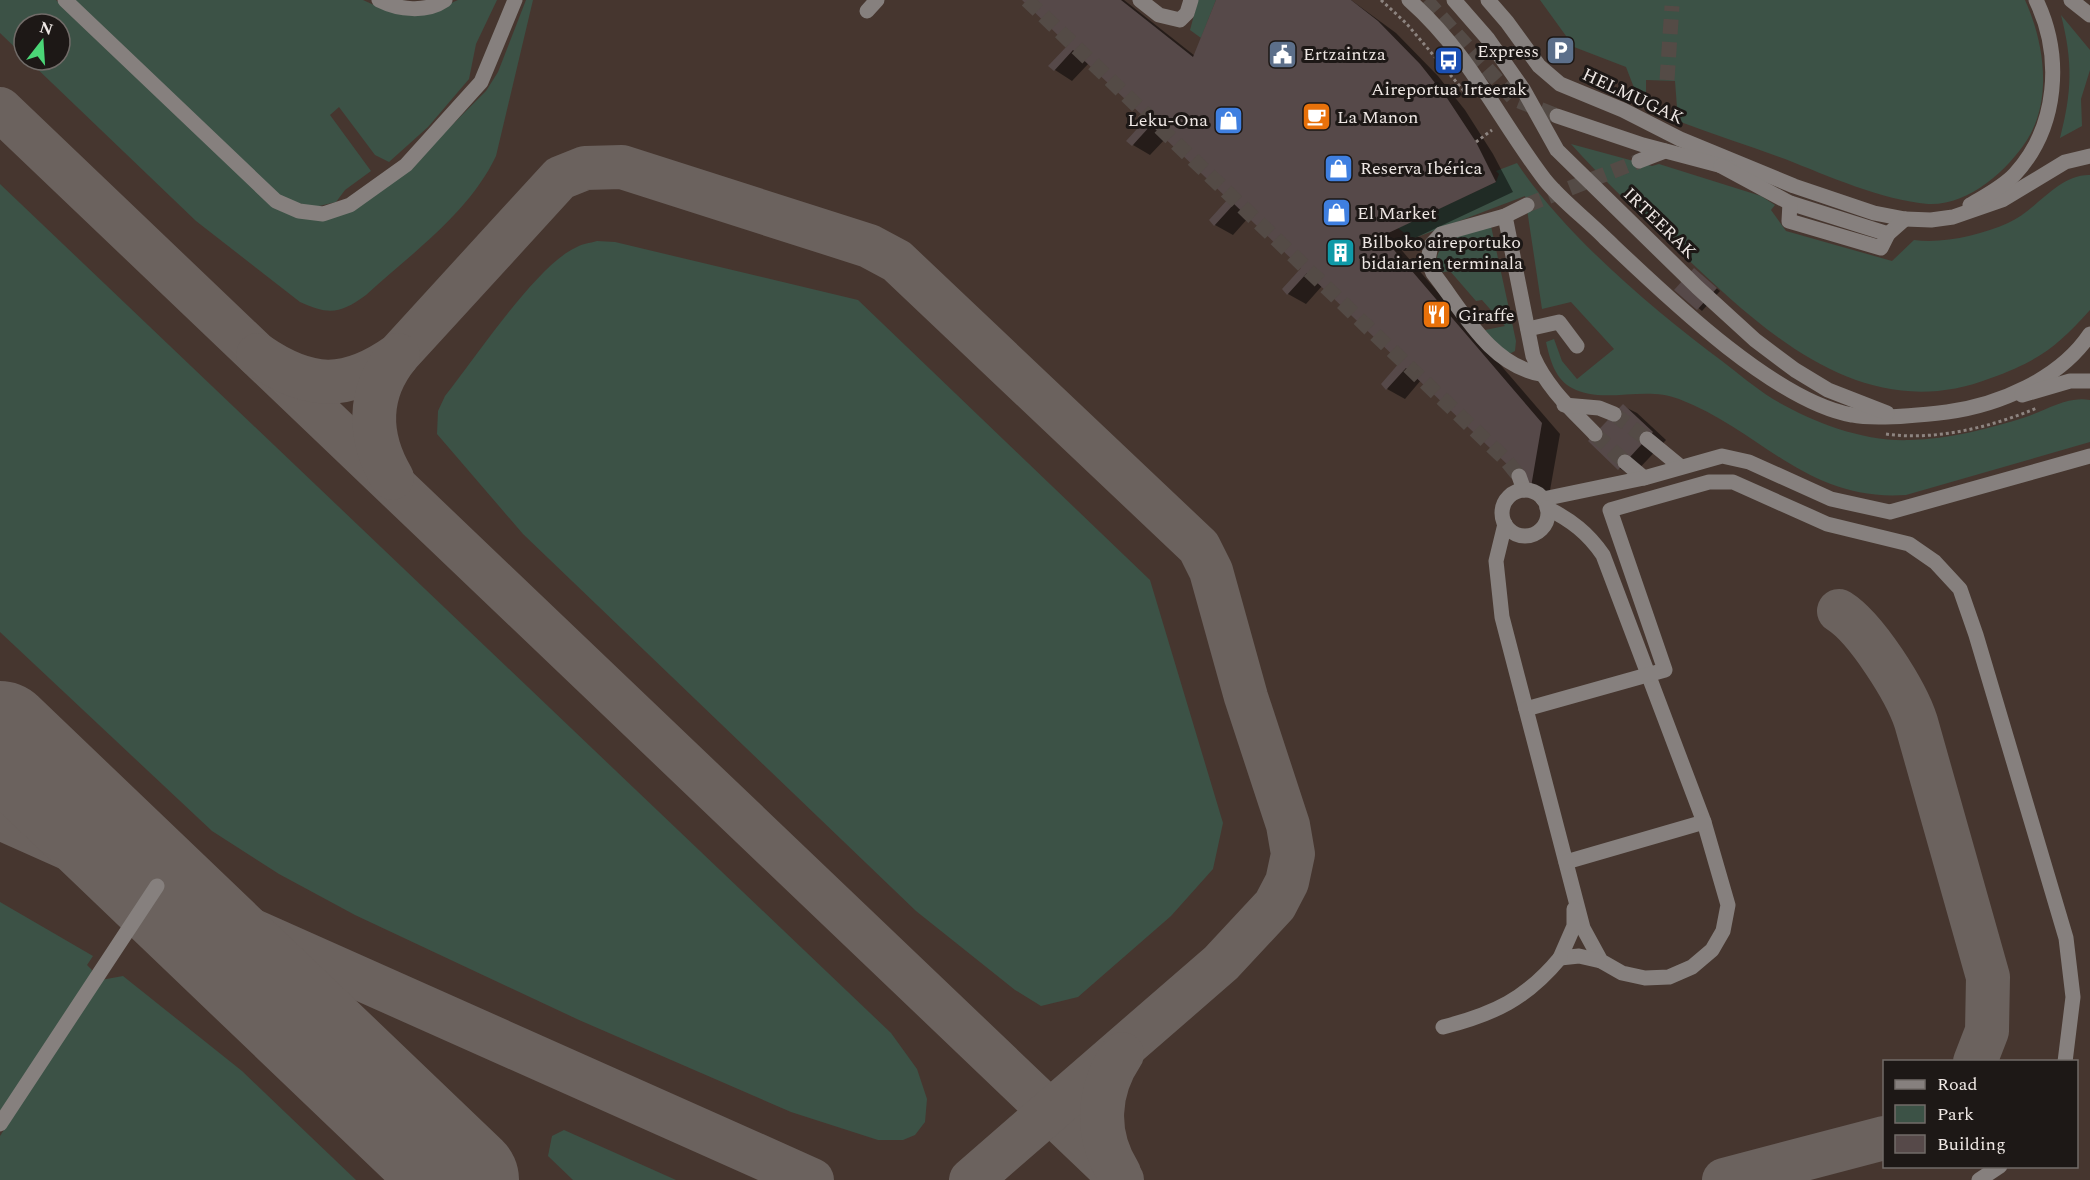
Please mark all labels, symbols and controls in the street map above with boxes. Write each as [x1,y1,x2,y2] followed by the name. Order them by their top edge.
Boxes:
[12,12,72,72] north arrow
[36,15,56,42] text: N
[1544,35,1576,67] parking icon: Express
[1266,38,1298,70] public building icon: Ertzaintza
[1477,38,1539,65] place label: Express
[1303,41,1386,68] place label: Ertzaintza
[1433,44,1465,76] bus stop icon: Aireportua Irteerak
[1578,61,1688,132] street label: HELMUGAK
[1371,76,1527,103] place label: Aireportua Irteerak
[1300,101,1332,133] cafe icon: La Manon
[1213,104,1245,136] shop icon: Leku-Ona
[1337,104,1418,131] place label: La Manon
[1127,107,1208,134] place label: Leku-Ona
[1323,152,1355,184] shop icon: Reserva Ibérica
[1360,155,1482,182] place label: Reserva Ibérica
[1617,181,1702,265] street label: IRTEERAK
[1320,197,1352,229] shop icon: El Market
[1357,200,1437,227] place label: El Market
[1361,229,1523,277] place label: Bilboko aireportuko bidaiarien terminala
[1324,236,1356,268] building icon: Bilboko aireportuko bidaiarien terminala
[1421,299,1453,331] restaurant icon: Giraffe
[1458,302,1514,329] place label: Giraffe
[1883,1060,2078,1168] legend
[1937,1071,1978,1098] text: Road
[1937,1101,1974,1128] text: Park
[1937,1131,2006,1158] text: Building

